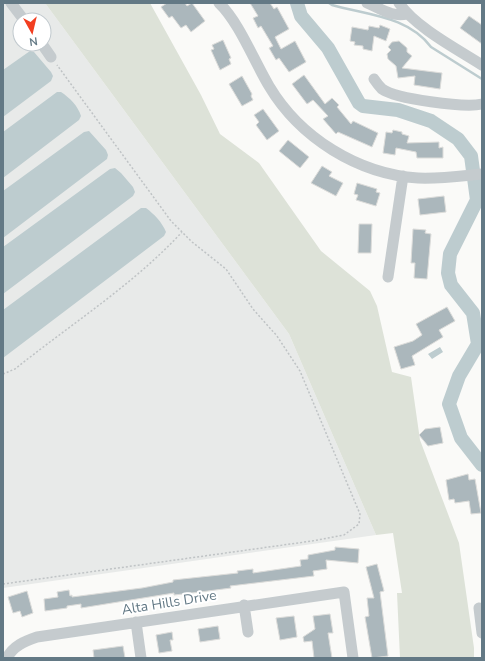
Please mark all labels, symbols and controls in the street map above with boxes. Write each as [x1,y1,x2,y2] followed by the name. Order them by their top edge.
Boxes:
[12,12,52,52] north arrow
[28,33,38,49] text: N
[120,586,218,619] street label: Alta Hills Drive

